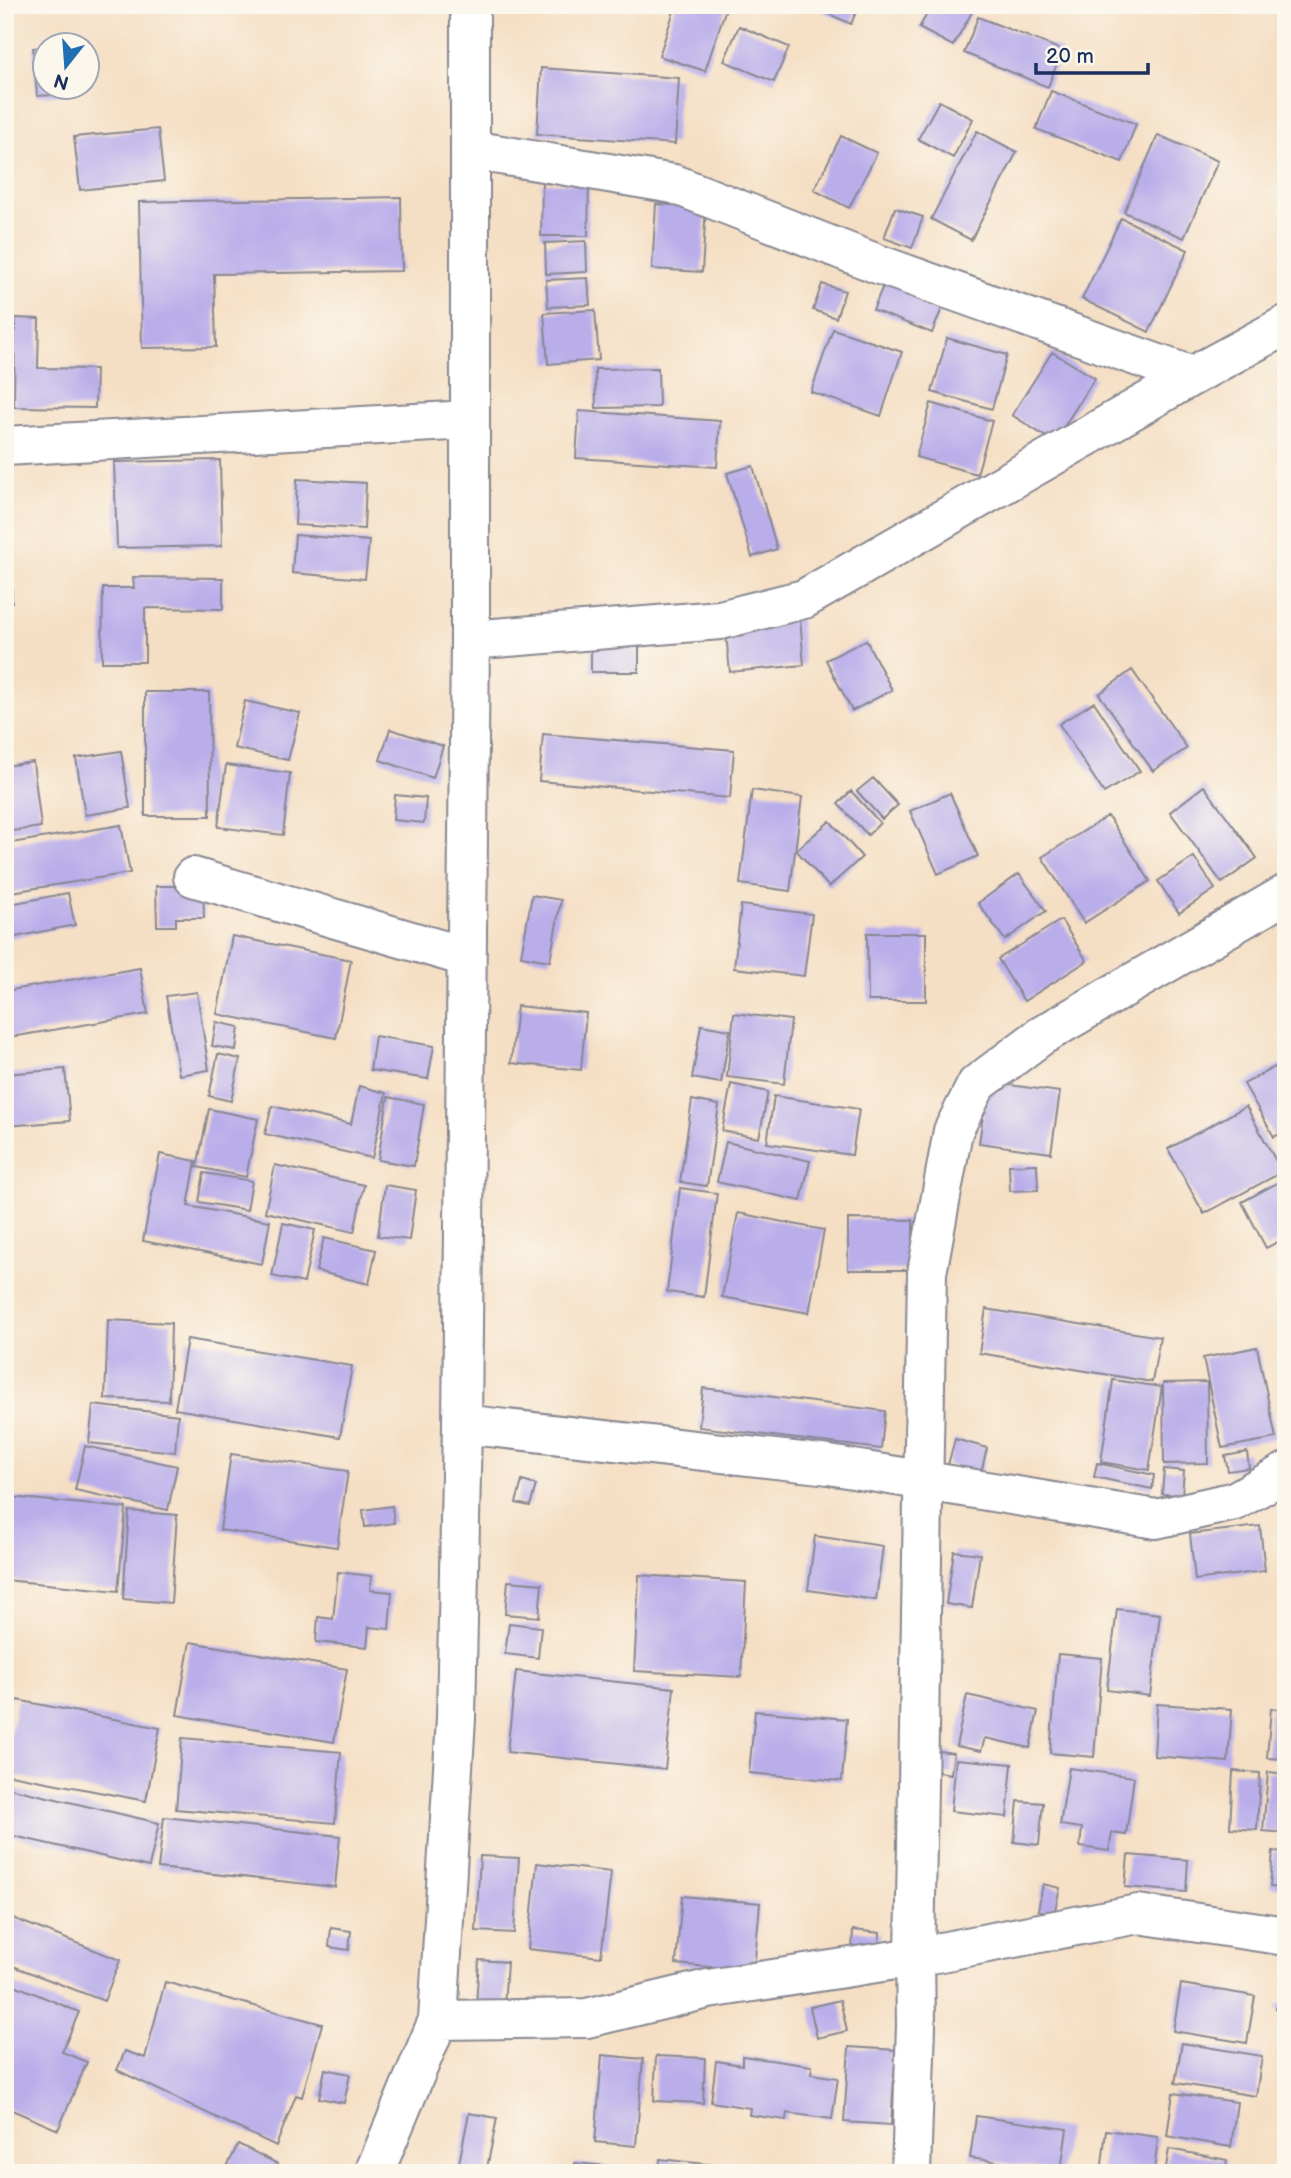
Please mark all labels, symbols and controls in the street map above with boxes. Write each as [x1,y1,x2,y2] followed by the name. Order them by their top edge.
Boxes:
[32,32,102,102] north arrow
[1036,32,1148,76] scale bar
[1046,44,1094,69] text: 20 m
[51,68,72,94] text: N

